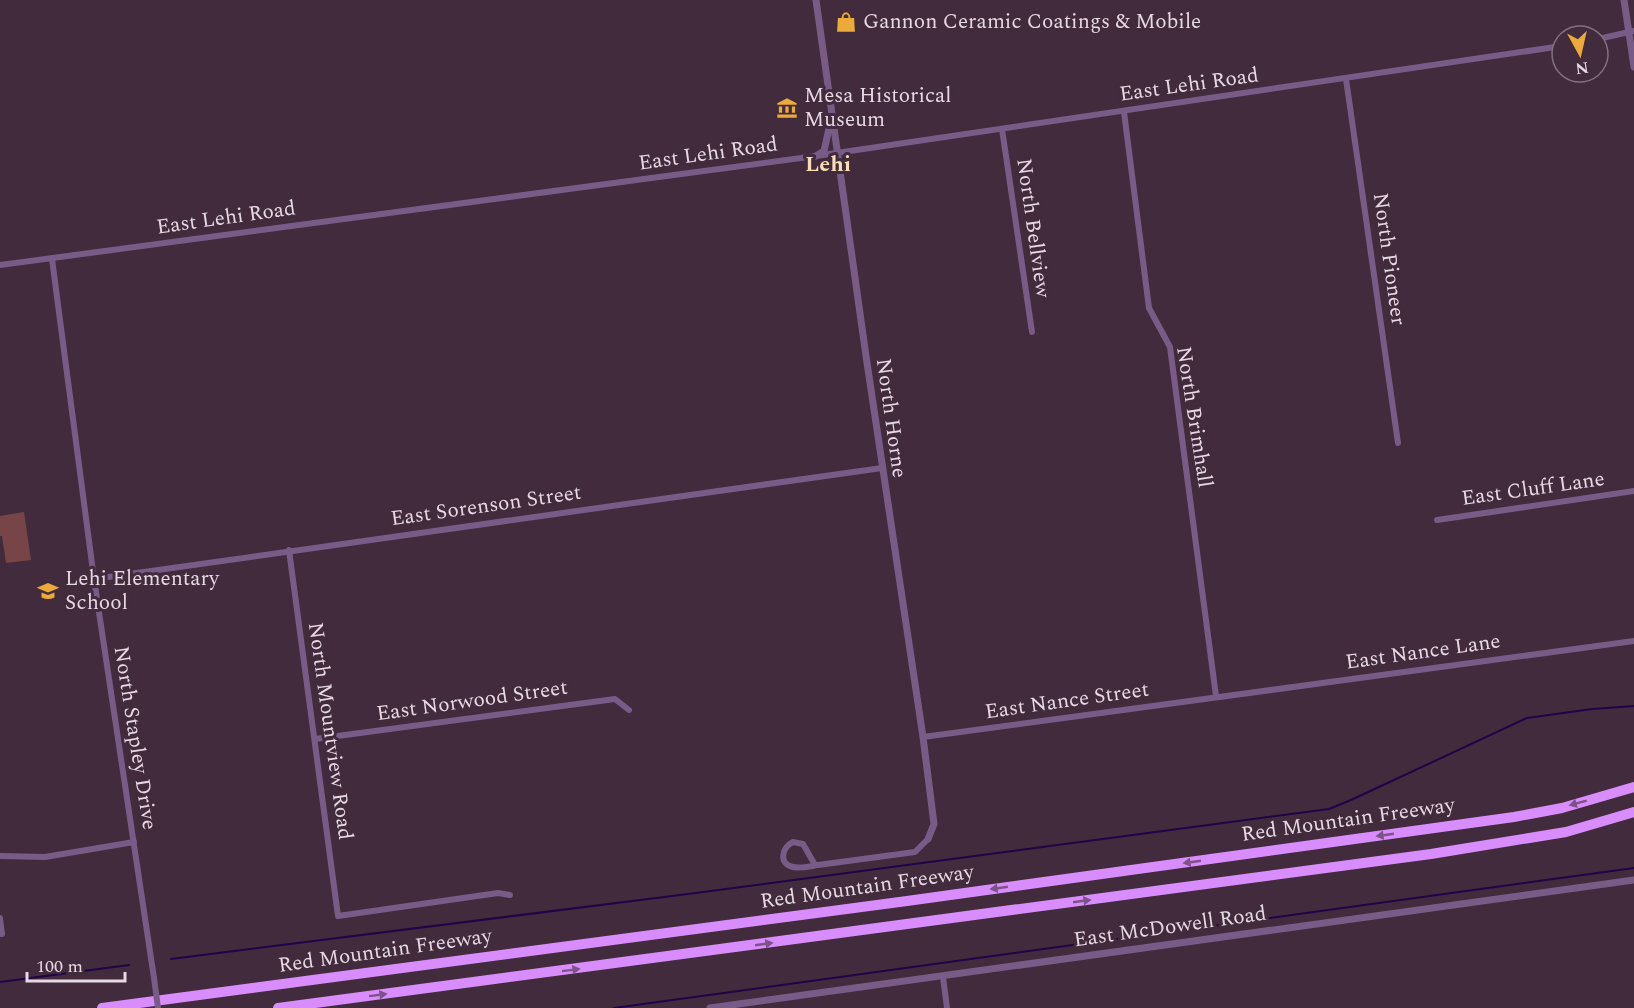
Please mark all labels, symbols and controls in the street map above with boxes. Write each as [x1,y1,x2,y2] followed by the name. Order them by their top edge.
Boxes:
[863,6,1201,38] place label: Gannon Ceramic Coatings & Mobile
[834,10,858,34] shop icon: Gannon Ceramic Coatings & Mobile
[1550,24,1610,84] north arrow
[1574,55,1590,81] text: N
[1117,59,1261,111] street label: East Lehi Road
[804,80,951,136] place label: Mesa Historical Museum
[775,96,799,120] museum icon: Mesa Historical Museum
[636,128,780,180] street label: East Lehi Road
[805,148,851,181] district label: Lehi
[1007,156,1059,301] street label: North Bellview
[1364,191,1414,327] street label: North Pioneer
[154,192,298,244] street label: East Lehi Road
[1167,344,1221,490] street label: North Brimhall
[867,356,915,480] street label: North Horne
[1459,463,1607,515] street label: East Cluff Lane
[389,477,583,535] street label: East Sorenson Street
[65,563,220,619] place label: Lehi Elementary School
[36,579,60,603] school or university icon: Lehi Elementary School
[299,620,361,842] street label: North Mountview Road
[1344,625,1502,679] street label: East Nance Lane
[105,644,165,832] street label: North Stapley Drive
[374,672,570,730] street label: East Norwood Street
[983,674,1151,728] street label: East Nance Street
[1239,789,1458,851] street label: Red Mountain Freeway
[1569,799,1587,809] one-way arrow
[1376,830,1395,839] one-way arrow
[758,856,977,918] street label: Red Mountain Freeway
[1183,857,1202,866] one-way arrow
[990,884,1009,893] one-way arrow
[1073,897,1092,906] one-way arrow
[1072,898,1268,956] street label: East McDowell Road
[276,920,495,982] street label: Red Mountain Freeway
[755,939,774,949] one-way arrow
[27,945,124,983] scale bar
[36,953,83,980] text: 100 m
[562,965,581,974] one-way arrow
[368,990,387,1000] one-way arrow

